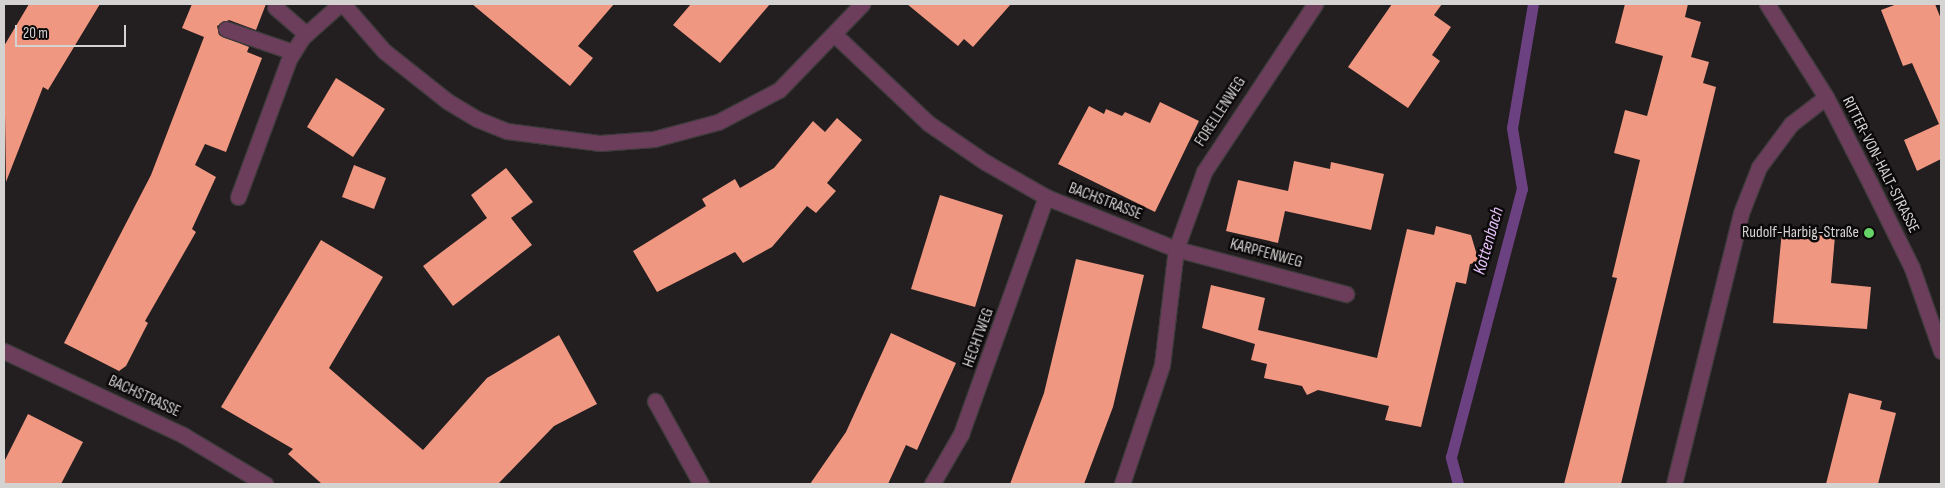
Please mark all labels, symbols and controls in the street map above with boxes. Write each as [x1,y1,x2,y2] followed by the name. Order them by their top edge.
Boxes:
[18,15,129,47] scale bar
[23,24,48,43] text: 20 m
[1191,73,1251,151] street label: FORELLENWEG
[1837,94,1923,236] street label: RITTER-VON-HALT-STRASSE
[1066,179,1144,225] street label: BACHSTRASSE
[1469,205,1509,277] water label: Kottenbach
[1742,223,1859,243] place label: Rudolf-Harbig-Straße
[1863,227,1875,239] marker: Rudolf-Harbig-Straße
[1228,235,1304,273] street label: KARPFENWEG
[959,306,999,370] street label: HECHTWEG
[105,372,183,422] street label: BACHSTRASSE

